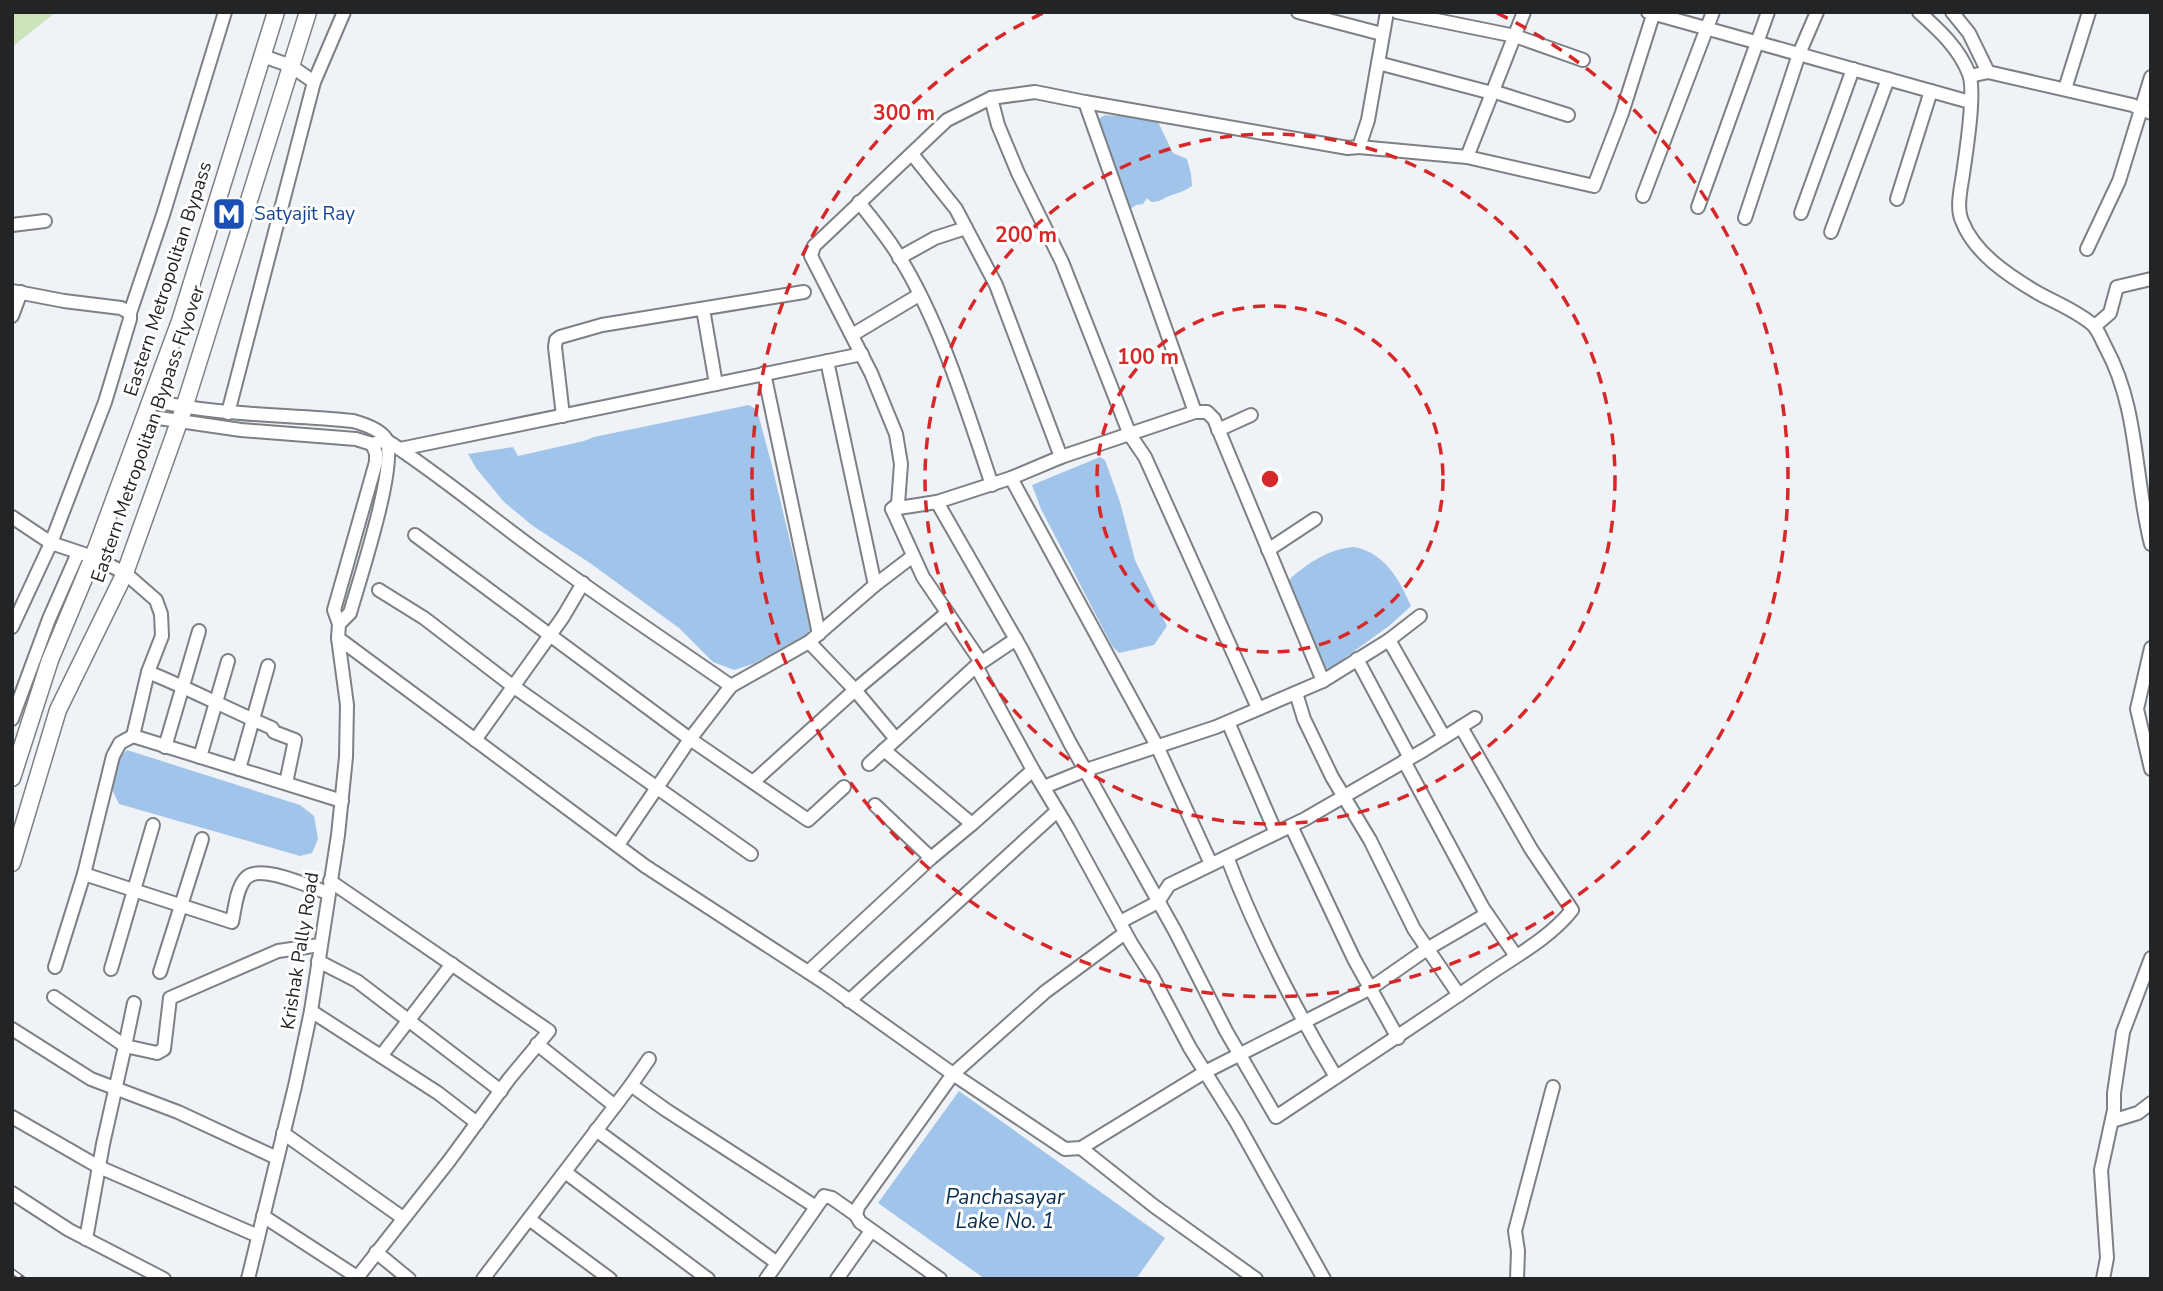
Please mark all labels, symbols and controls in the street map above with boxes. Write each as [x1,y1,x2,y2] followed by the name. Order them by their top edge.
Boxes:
[873,99,935,127] text: 300 m
[118,158,218,400] street label: Eastern Metropolitan Bypass
[210,195,248,233] metro station icon: Satyajit Ray
[254,201,355,227] place label: Satyajit Ray
[995,221,1057,249] text: 200 m
[85,282,211,586] street label: Eastern Metropolitan Bypass Flyover
[1117,343,1179,371] text: 100 m
[1258,467,1282,491] centre of rings
[275,870,325,1032] street label: Krishak Pally Road
[946,1183,1065,1235] water label: Panchasayar Lake No. 1

